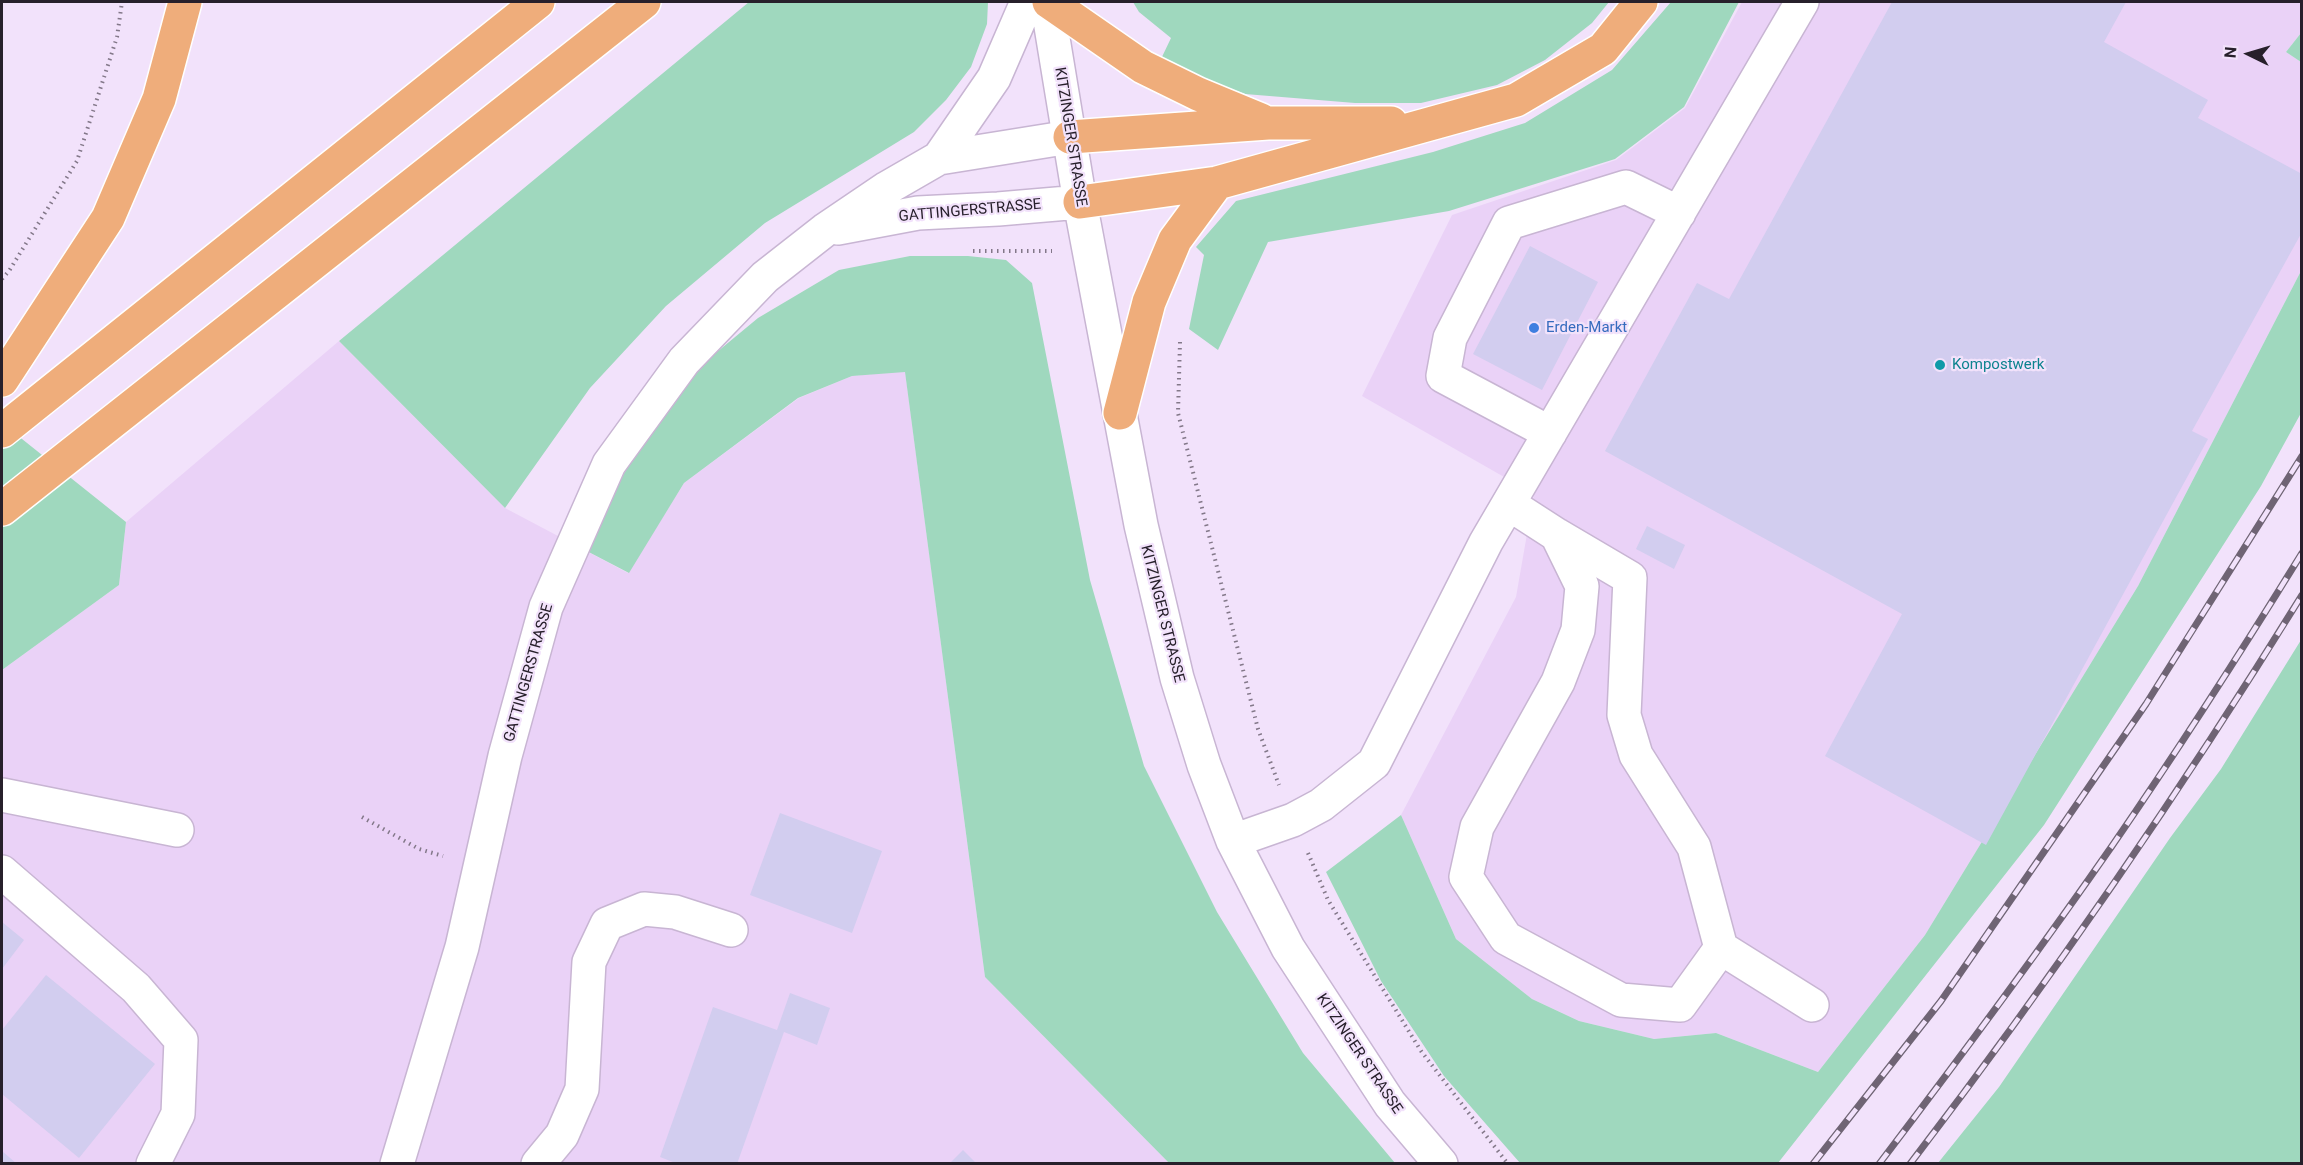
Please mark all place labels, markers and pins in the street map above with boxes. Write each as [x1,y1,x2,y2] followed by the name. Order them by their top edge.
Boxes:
[1546,319,1627,337] place label: Erden-Markt
[1527,321,1541,335] marker: Erden-Markt
[1952,356,2044,374] place label: Kompostwerk
[1933,358,1947,372] marker: Kompostwerk

